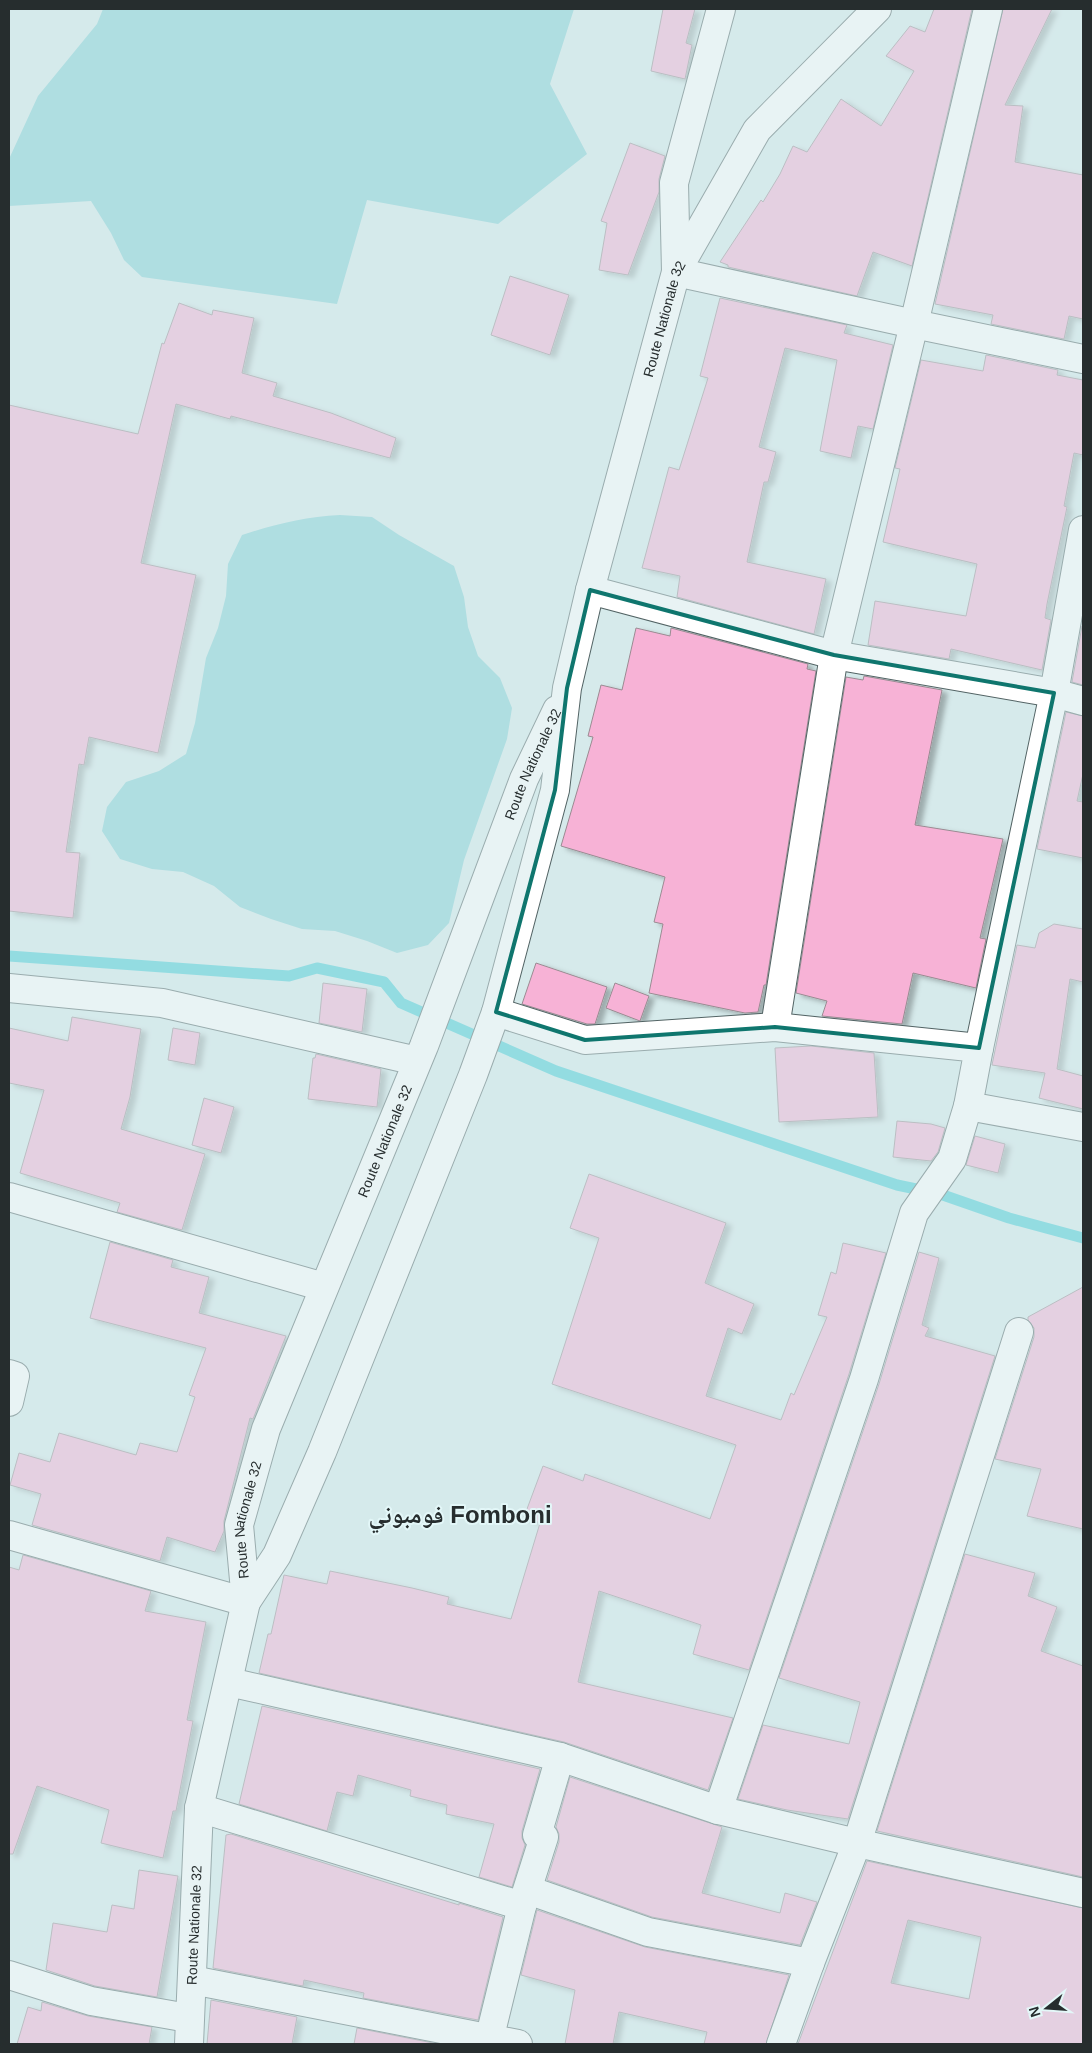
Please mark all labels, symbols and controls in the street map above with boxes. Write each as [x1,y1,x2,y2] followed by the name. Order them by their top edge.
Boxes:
[640,258,689,379] street label: Route Nationale 32
[501,706,565,822] street label: Route Nationale 32
[354,1082,415,1200] street label: Route Nationale 32
[231,1459,265,1579] street label: Route Nationale 32
[368,1501,552,1534] district label: فومبوني Fomboni
[184,1865,205,1985] street label: Route Nationale 32
[1022,1983,1072,2033] north arrow
[1025,2005,1044,2019] text: N

